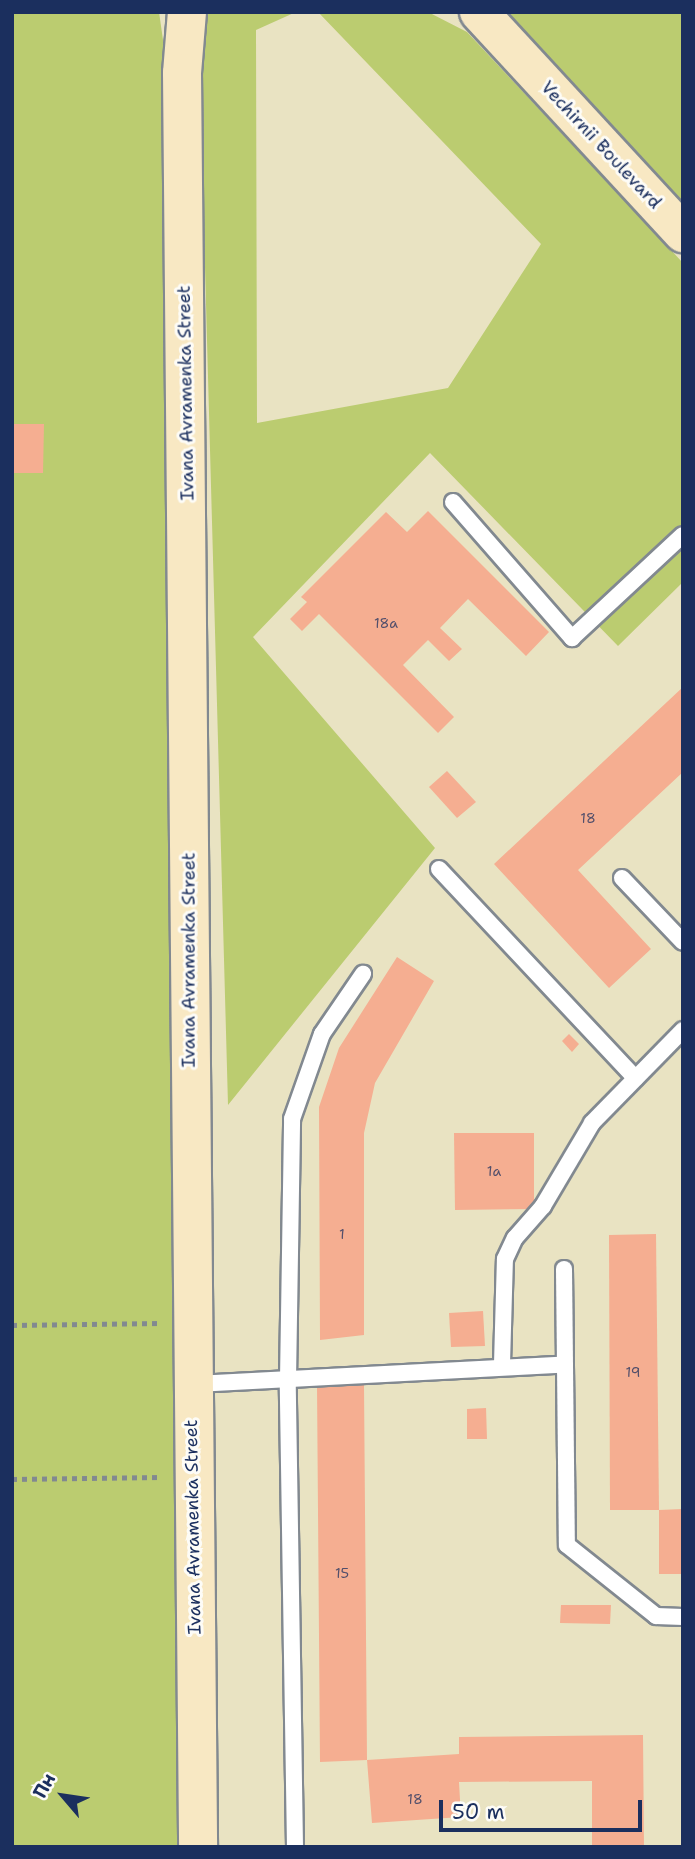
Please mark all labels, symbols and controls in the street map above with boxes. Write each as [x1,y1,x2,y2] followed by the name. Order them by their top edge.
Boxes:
[536,77,666,213] street label: Vechirnii Boulevard
[173,285,199,501] street label: Ivana Avramenka Street
[374,615,398,631] house number: 18а
[580,810,596,826] house number: 18
[178,852,200,1068] street label: Ivana Avramenka Street
[487,1163,501,1179] house number: 1а
[339,1226,345,1242] house number: 1
[625,1364,641,1380] house number: 19
[180,1419,206,1635] street label: Ivana Avramenka Street
[335,1565,349,1581] house number: 15
[28,1761,98,1831] north arrow
[27,1769,61,1803] text: Пн
[443,1786,646,1830] scale bar
[407,1791,423,1807] house number: 18
[452,1798,505,1826] text: 50 m

